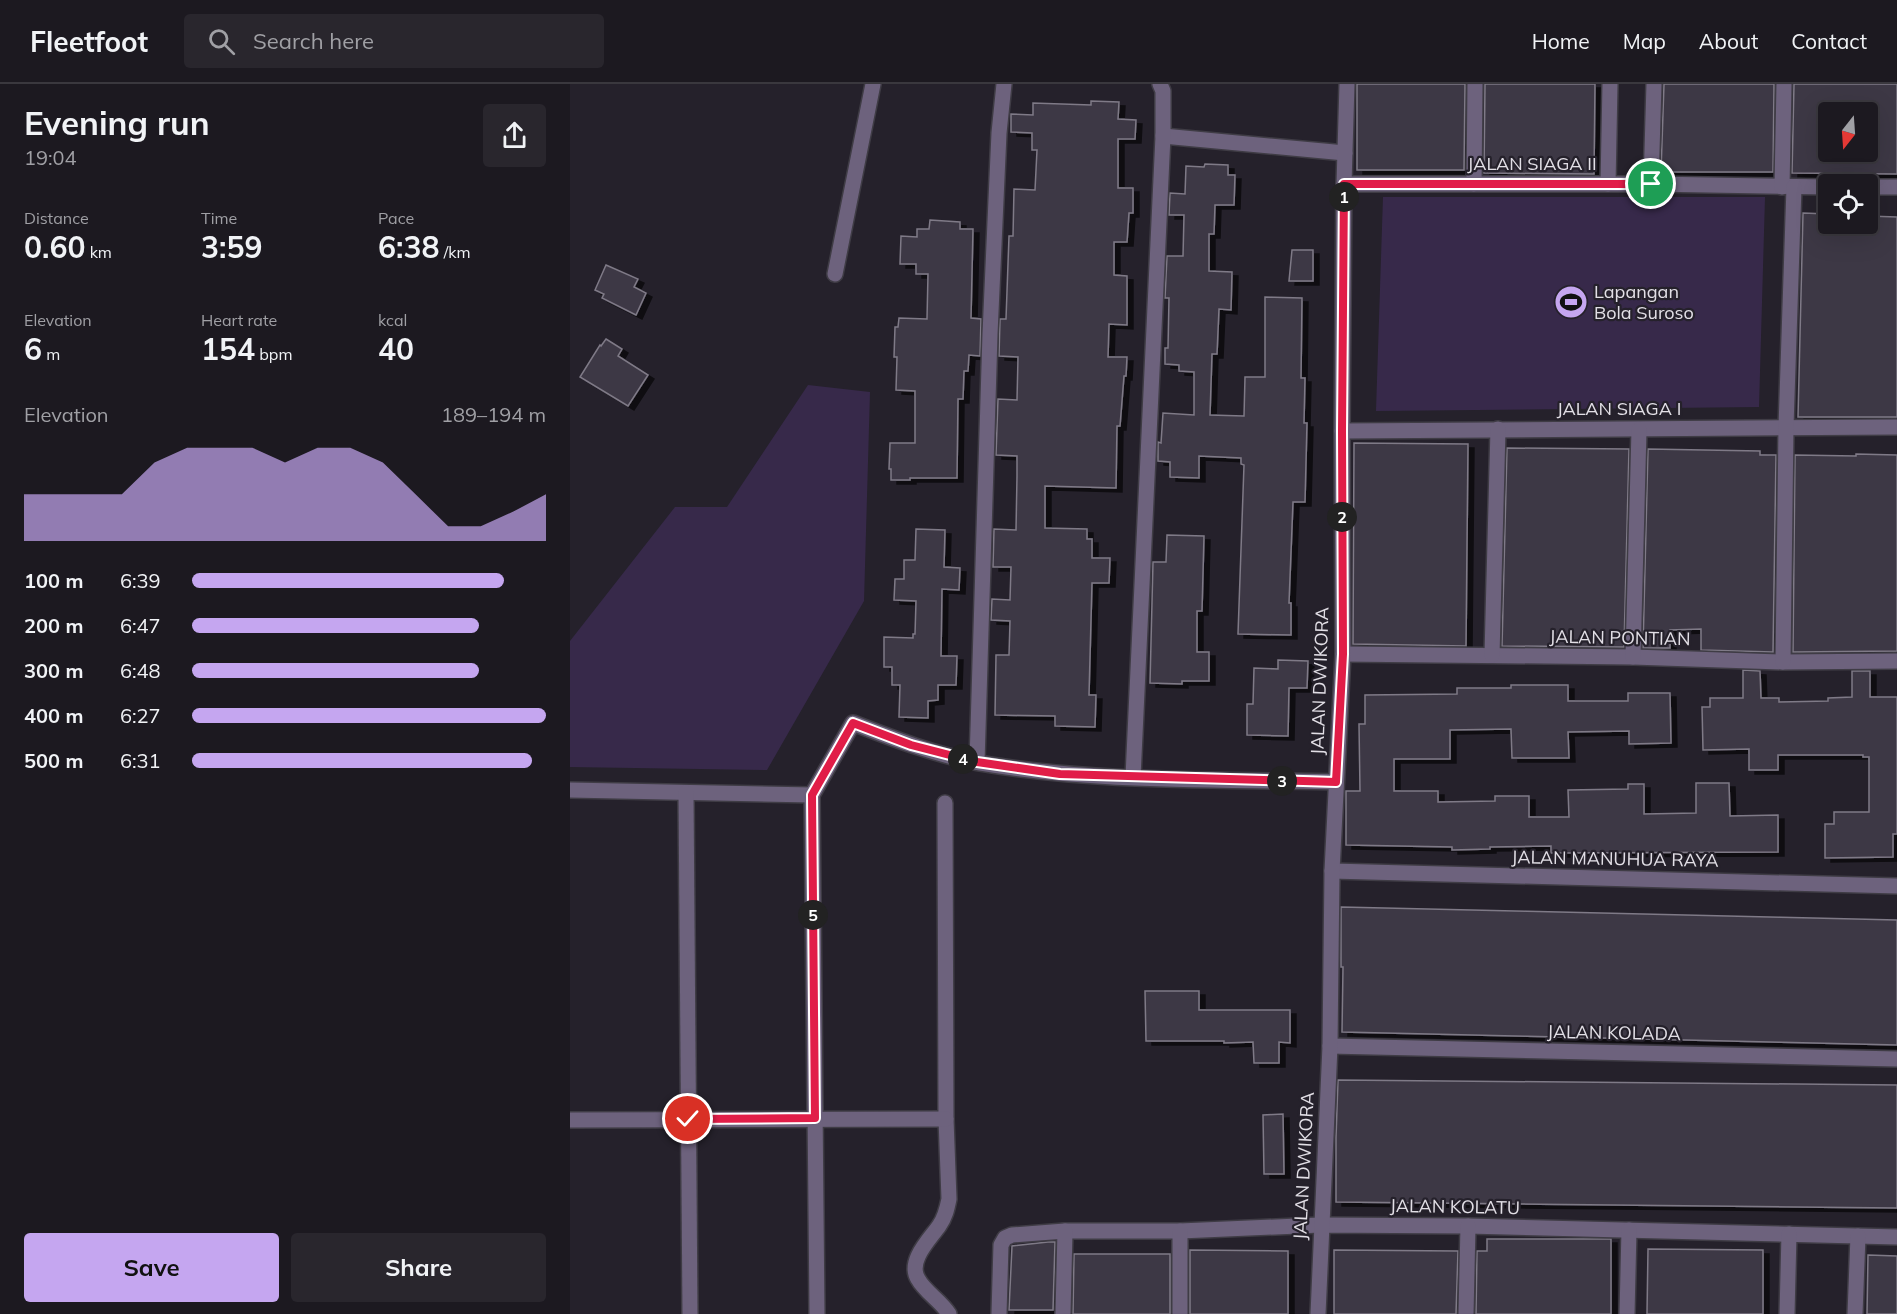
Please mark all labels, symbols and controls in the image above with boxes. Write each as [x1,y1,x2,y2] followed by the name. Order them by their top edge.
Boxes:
[184,14,604,68] search box
[30,24,148,59] text: Fleetfoot
[205,25,238,58] icon: search
[253,27,374,55] text: Search here
[1532,28,1590,54] text: Home
[1623,28,1666,54] text: Map
[1699,28,1758,54] text: About
[1791,28,1867,54] text: Contact
[24,102,210,143] text: Evening run
[1818,102,1878,162] north arrow
[1818,102,1878,234] map controls
[483,104,546,167] button: share
[24,145,77,170] text: 19:04
[1467,152,1597,175] street label: JALAN SIAGA II
[1625,158,1676,209] pin
[1634,167,1667,200] icon: arrive
[1818,174,1878,234] button: locate
[1329,182,1359,212] pin: 1
[1339,187,1349,207] text: 1
[24,208,89,228] text: Distance
[201,208,237,228] text: Time
[378,208,414,228] text: Pace
[24,228,85,266] text: 0.60
[201,228,262,266] text: 3:59
[378,228,439,266] text: 6:38
[85,242,112,262] text: km
[439,242,470,262] text: /km
[1594,280,1694,324] place label: Lapangan Bola Suroso
[1553,284,1589,320] sports icon: Lapangan Bola Suroso
[24,310,92,330] text: Elevation
[201,310,277,330] text: Heart rate
[378,310,407,330] text: kcal
[24,330,42,368] text: 6
[201,330,255,368] text: 154
[378,330,414,368] text: 40
[42,344,60,364] text: m
[255,344,292,364] text: bpm
[1557,397,1681,420] street label: JALAN SIAGA I
[24,402,109,427] text: Elevation
[441,402,546,427] text: 189–194 m
[1327,502,1357,532] pin: 2
[1337,507,1347,527] text: 2
[24,568,83,593] text: 100 m
[120,568,161,593] text: 6:39
[1305,607,1334,755] street label: JALAN DWIKORA
[24,613,83,638] text: 200 m
[120,613,161,638] text: 6:47
[1549,625,1691,650] street label: JALAN PONTIAN
[24,658,83,683] text: 300 m
[120,658,161,683] text: 6:48
[24,703,83,728] text: 400 m
[120,703,161,728] text: 6:27
[948,744,978,774] pin: 4
[24,748,83,773] text: 500 m
[120,748,161,773] text: 6:31
[958,749,968,769] text: 4
[1267,766,1297,796] pin: 3
[1277,771,1287,791] text: 3
[1511,845,1719,872] street label: JALAN MANUHUA RAYA
[798,900,828,930] pin: 5
[808,905,818,925] text: 5
[1547,1020,1681,1045] street label: JALAN KOLADA
[1288,1091,1319,1241] street label: JALAN DWIKORA
[662,1093,713,1144] pin
[671,1102,704,1135] icon: check
[1390,1194,1520,1219] street label: JALAN KOLATU
[24,1233,279,1302] button: Save
[291,1233,546,1302] button: Share

